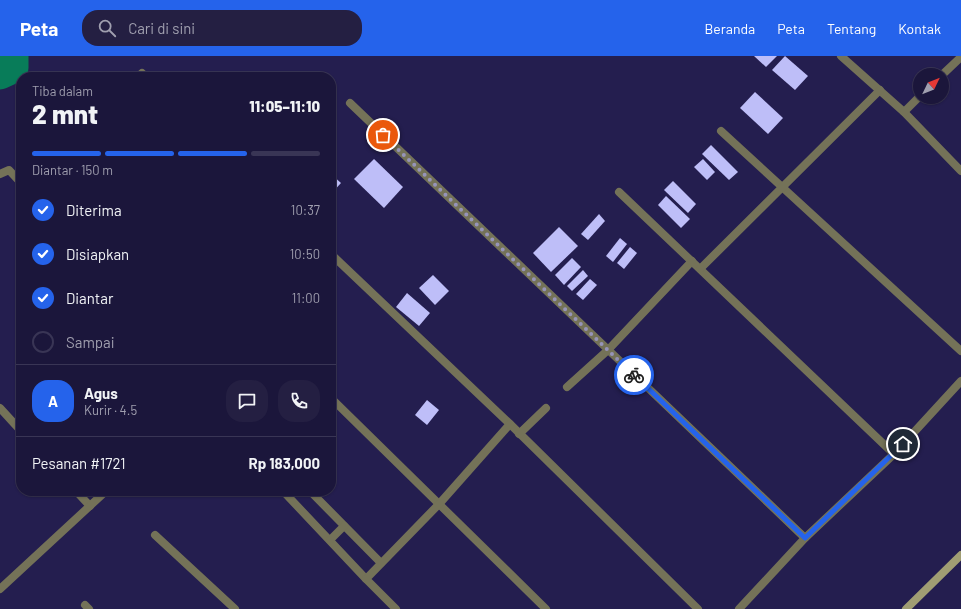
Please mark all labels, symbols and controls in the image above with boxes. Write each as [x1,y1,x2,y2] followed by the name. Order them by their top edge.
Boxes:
[82,10,362,46] search box
[20,17,58,40] text: Peta
[96,17,118,39] icon: search
[128,19,195,37] text: Cari di sini
[705,20,755,37] text: Beranda
[777,20,805,37] text: Peta
[827,20,876,37] text: Tentang
[898,20,941,37] text: Kontak
[913,68,949,104] north arrow
[913,68,949,104] map controls
[32,83,93,99] text: Tiba dalam
[249,97,320,115] text: 11:05–11:10
[32,98,98,129] text: 2 mnt
[366,118,400,152] pin
[372,124,394,146] icon: bag
[32,162,113,178] text: Diantar · 150 m
[32,199,54,221] icon: check
[66,201,122,219] text: Diterima
[291,202,320,218] text: 10:37
[32,243,54,265] icon: check
[66,245,129,263] text: Disiapkan
[290,246,320,262] text: 10:50
[32,287,54,309] icon: check
[66,289,113,307] text: Diantar
[292,290,320,306] text: 11:00
[66,333,115,351] text: Sampai
[614,355,654,395] courier
[623,364,645,386] icon: bike
[226,380,268,422] button: chat
[278,380,320,422] button: phone
[84,384,118,402] text: Agus
[48,392,58,410] text: A
[84,402,137,418] text: Kurir · 4.5
[886,427,920,461] pin
[892,433,914,455] icon: home
[32,454,126,472] text: Pesanan #1721
[249,454,320,472] text: Rp 183,000

